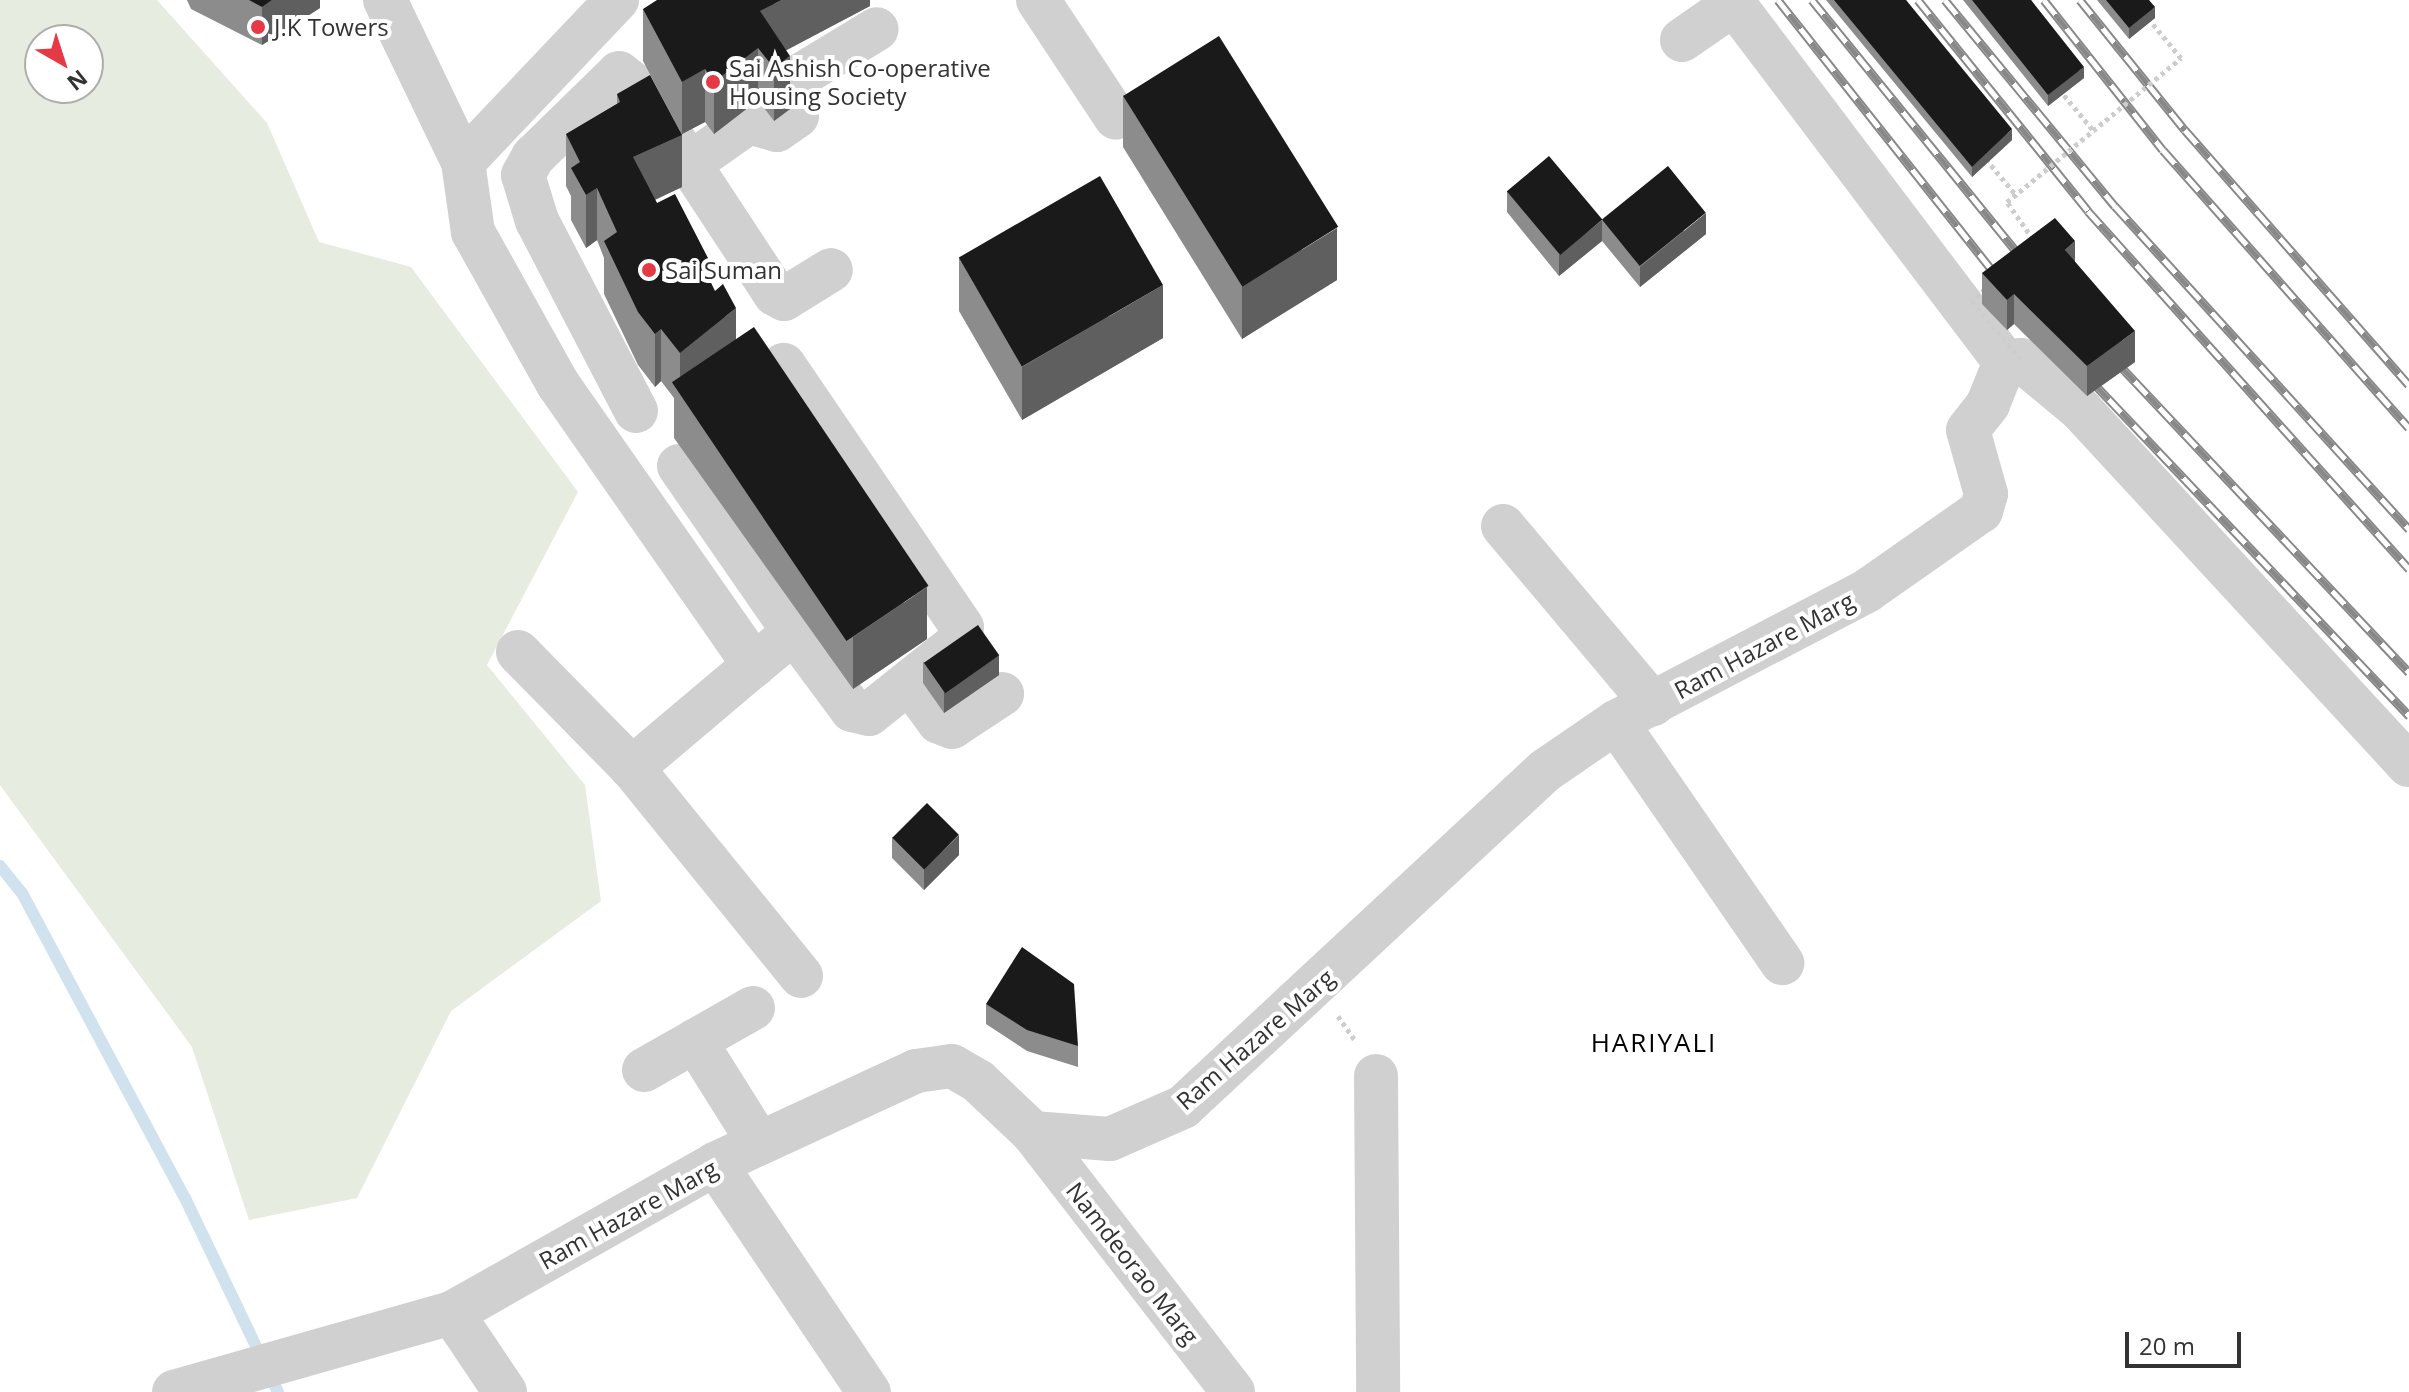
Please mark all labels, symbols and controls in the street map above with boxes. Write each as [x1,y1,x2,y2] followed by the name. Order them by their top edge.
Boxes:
[274,13,389,41] place label: J.K Towers
[249,18,267,36] marker: J.K Towers
[24,24,104,104] north arrow
[729,54,991,110] place label: Sai Ashish Co-operative Housing Society
[61,64,94,98] text: N
[704,73,722,91] marker: Sai Ashish Co-operative Housing Society
[665,256,782,284] place label: Sai Suman
[640,261,658,279] marker: Sai Suman
[1669,585,1859,705] street label: Ram Hazare Marg
[1170,963,1340,1115] street label: Ram Hazare Marg
[1591,1027,1717,1059] district label: HARIYALI
[534,1153,722,1275] street label: Ram Hazare Marg
[1061,1176,1205,1350] street label: Namdeorao Marg
[2129,1316,2245,1366] scale bar
[2139,1329,2195,1362] text: 20 m

